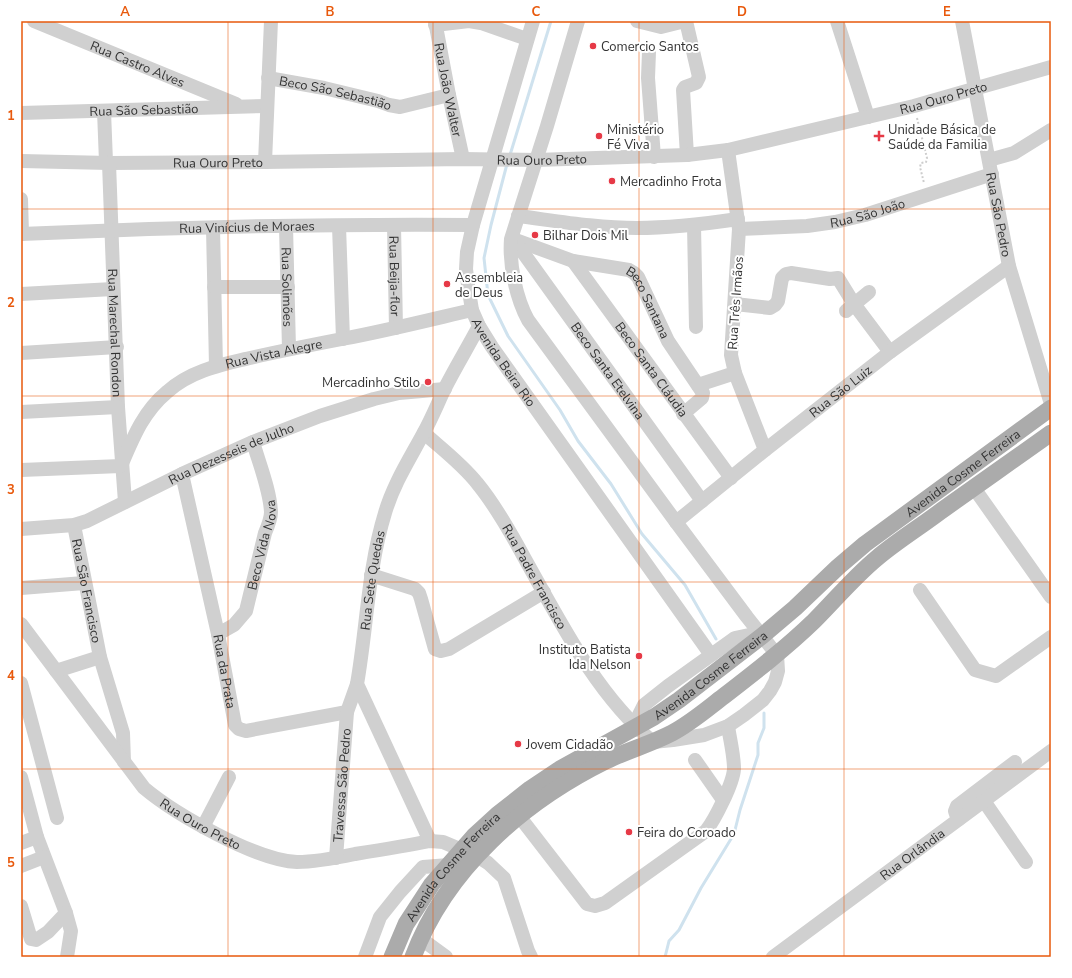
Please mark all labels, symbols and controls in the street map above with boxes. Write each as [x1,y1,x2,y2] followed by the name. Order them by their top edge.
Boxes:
[120,3,130,21] text: A
[326,3,335,21] text: B
[532,3,541,21] text: C
[737,3,747,21] text: D
[943,3,951,21] text: E
[87,37,187,92] street label: Rua Castro Alves
[601,38,699,56] place label: Comercio Santos
[429,41,466,139] street label: Rua João Walter
[588,41,598,51] marker: Comercio Santos
[278,72,394,115] street label: Beco São Sebastião
[898,78,989,119] street label: Rua Ouro Preto
[89,100,199,121] street label: Rua São Sebastião
[7,107,15,125] text: 1
[607,121,664,154] place label: Ministério Fé Viva
[888,121,996,154] place label: Unidade Básica de Saúde da Familia
[873,130,885,142] marker: Unidade Básica de Saúde da Familia
[594,131,604,141] marker: Ministério Fé Viva
[497,150,587,170] street label: Rua Ouro Preto
[173,154,263,173] street label: Rua Ouro Preto
[981,171,1015,259] street label: Rua São Pedro
[620,173,722,191] place label: Mercadinho Frota
[607,176,617,186] marker: Mercadinho Frota
[829,195,908,233] street label: Rua São João
[179,217,315,238] street label: Rua Vinícius de Moraes
[543,227,629,245] place label: Bilhar Dois Mil
[530,230,540,240] marker: Bilhar Dois Mil
[384,236,404,317] street label: Rua Beija-flor
[277,247,296,327] street label: Rua Solimões
[724,256,748,350] street label: Rua Três Irmãos
[622,262,674,342] street label: Beco Santana
[103,268,126,398] street label: Rua Marechal Rondon
[455,269,523,302] place label: Assembleia de Deus
[442,279,452,289] marker: Assembleia de Deus
[7,294,15,312] text: 2
[467,315,540,410] street label: Avenida Beira Rio
[566,319,648,424] street label: Beco Santa Etelvina
[610,319,692,421] street label: Beco Santa Cláudia
[224,335,324,374] street label: Rua Vista Alegre
[806,362,876,422] street label: Rua São Luiz
[322,374,420,392] place label: Mercadinho Stilo
[423,377,433,387] marker: Mercadinho Stilo
[165,419,297,489] street label: Rua Dezesseis de Julho
[902,425,1024,522] street label: Avenida Cosme Ferreira
[7,481,15,499] text: 3
[243,499,281,592] street label: Beco Vida Nova
[497,521,571,633] street label: Rua Padre Francisco
[357,529,390,631] street label: Rua Sete Quedas
[67,537,105,645] street label: Rua São Francisco
[650,627,772,725] street label: Avenida Cosme Ferreira
[208,633,240,710] street label: Rua da Prata
[539,641,631,674] place label: Instituto Batista Ida Nelson
[634,651,644,661] marker: Instituto Batista Ida Nelson
[7,667,15,685] text: 4
[329,728,356,843] street label: Travessa São Pedro
[525,736,613,754] place label: Jovem Cidadão
[513,739,523,749] marker: Jovem Cidadão
[156,795,243,854] street label: Rua Ouro Preto
[402,809,504,925] street label: Avenida Cosme Ferreira
[637,824,736,842] place label: Feira do Coroado
[876,825,949,885] street label: Rua Orlândia
[624,827,634,837] marker: Feira do Coroado
[7,854,15,872] text: 5

